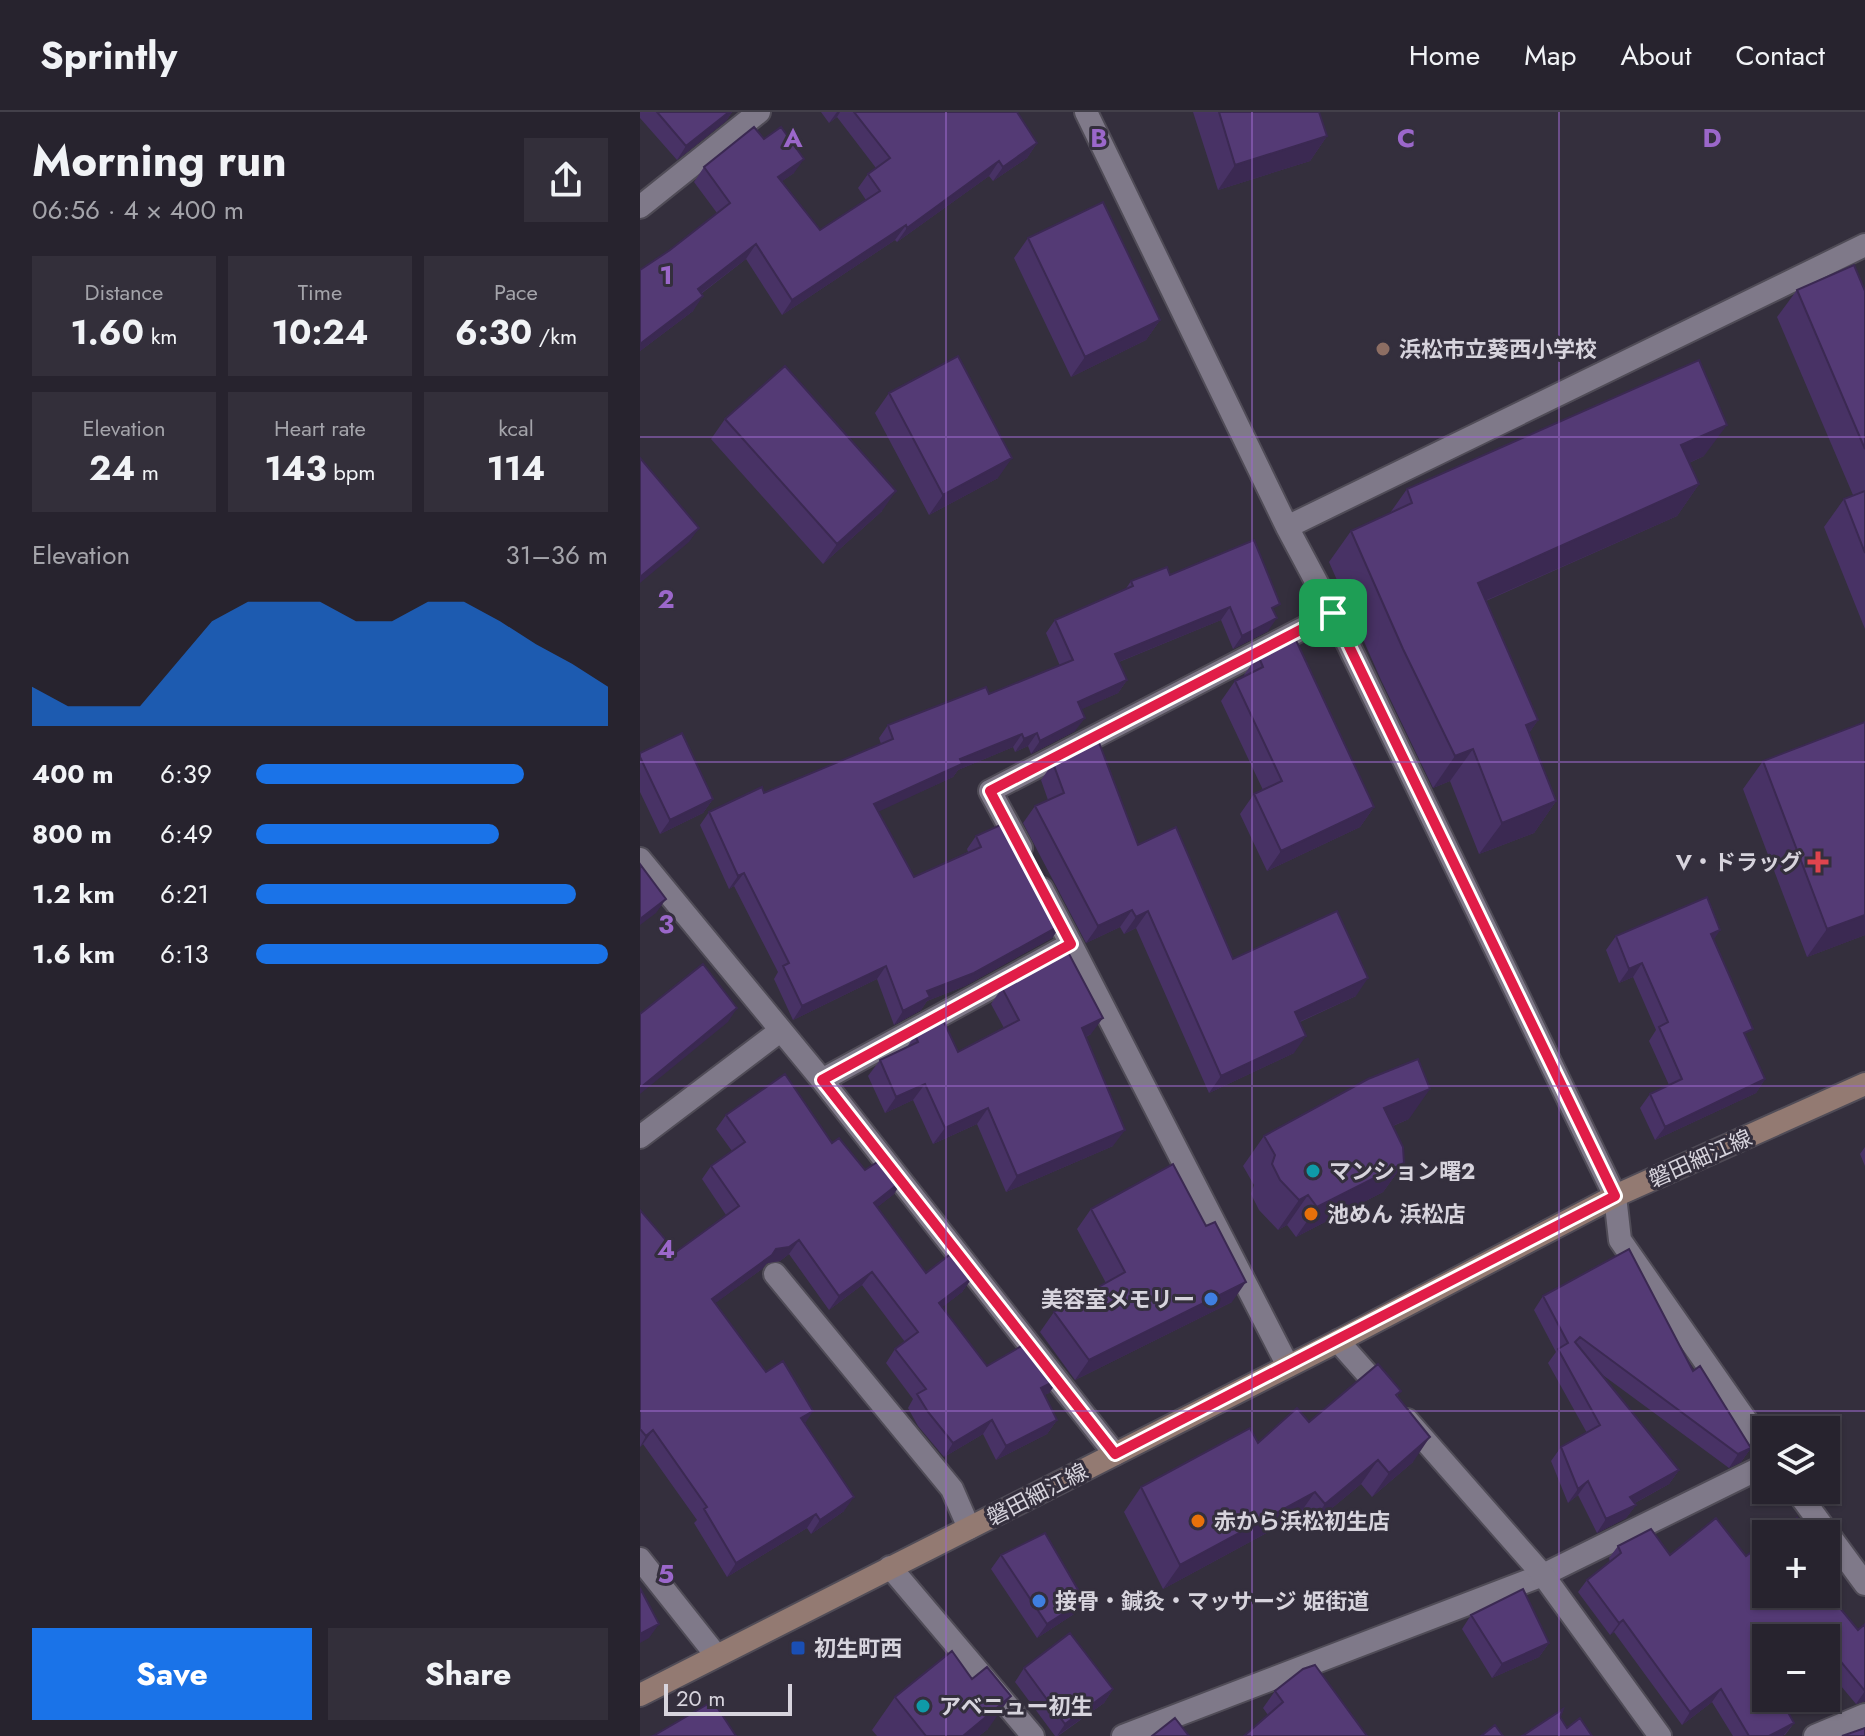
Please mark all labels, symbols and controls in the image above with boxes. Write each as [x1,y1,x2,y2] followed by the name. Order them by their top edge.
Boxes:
[40,28,177,83] text: Sprintly
[1409,35,1480,76] text: Home
[1524,35,1576,76] text: Map
[1620,35,1692,76] text: About
[1736,35,1825,76] text: Contact
[782,119,803,157] text: A
[1090,119,1108,157] text: B
[1397,119,1415,157] text: C
[1702,119,1722,157] text: D
[32,129,287,193] text: Morning run
[524,138,608,222] button: share
[32,191,244,229] text: 06:56 · 4 × 400 m
[659,256,673,294] text: 1
[85,276,163,308] text: Distance
[298,276,342,308] text: Time
[494,276,538,308] text: Pace
[71,308,144,357] text: 1.60
[272,308,368,357] text: 10:24
[455,308,532,357] text: 6:30
[144,320,177,352] text: km
[532,320,577,352] text: /km
[1399,333,1597,365] place label: 浜松市立葵西小学校
[1374,340,1392,358] marker: 浜松市立葵西小学校
[83,412,165,444] text: Elevation
[274,412,366,444] text: Heart rate
[498,412,534,444] text: kcal
[89,444,135,493] text: 24
[265,444,327,493] text: 143
[487,444,545,493] text: 114
[135,456,159,488] text: m
[327,456,376,488] text: bpm
[32,536,130,574] text: Elevation
[506,536,608,574] text: 31–36 m
[1299,579,1367,647] pin
[657,580,675,618] text: 2
[1311,591,1355,635] icon: arrive
[32,755,114,793] text: 400 m
[160,755,212,793] text: 6:39
[32,815,112,853] text: 800 m
[160,815,213,853] text: 6:49
[1675,846,1802,878] place label: V・ドラッグ
[1809,853,1827,871] marker: V・ドラッグ
[32,875,115,913] text: 1.2 km
[160,875,209,913] text: 6:21
[658,905,674,943] text: 3
[32,935,115,973] text: 1.6 km
[160,935,209,973] text: 6:13
[1643,1121,1757,1195] street label: 磐田細江線
[1329,1155,1475,1187] place label: マンション曙２
[1304,1162,1322,1180] marker: マンション曙２
[1327,1198,1466,1230] place label: 池めん 浜松店
[1302,1205,1320,1223] marker: 池めん 浜松店
[657,1230,675,1268] text: 4
[1041,1283,1195,1315] place label: 美容室メモリー
[1202,1290,1220,1308] marker: 美容室メモリー
[1752,1416,1840,1712] map controls
[1752,1416,1840,1504] button: layers
[981,1455,1093,1533] street label: 磐田細江線
[1214,1505,1390,1537] place label: 赤から浜松初生店
[1189,1512,1207,1530] marker: 赤から浜松初生店
[1752,1520,1840,1608] button: +
[658,1555,674,1593] text: 5
[1055,1585,1369,1617] place label: 接骨・鍼灸・マッサージ 姫街道
[1030,1592,1048,1610] marker: 接骨・鍼灸・マッサージ 姫街道
[1752,1624,1840,1712] button: −
[32,1628,312,1720] button: Save
[328,1628,608,1720] button: Share
[814,1632,902,1664] place label: 初生町西
[789,1639,807,1657] marker: 初生町西
[664,1680,792,1716] scale bar
[676,1682,725,1714] text: 20 m
[939,1690,1093,1722] place label: アベニュー初生
[914,1697,932,1715] marker: アベニュー初生

